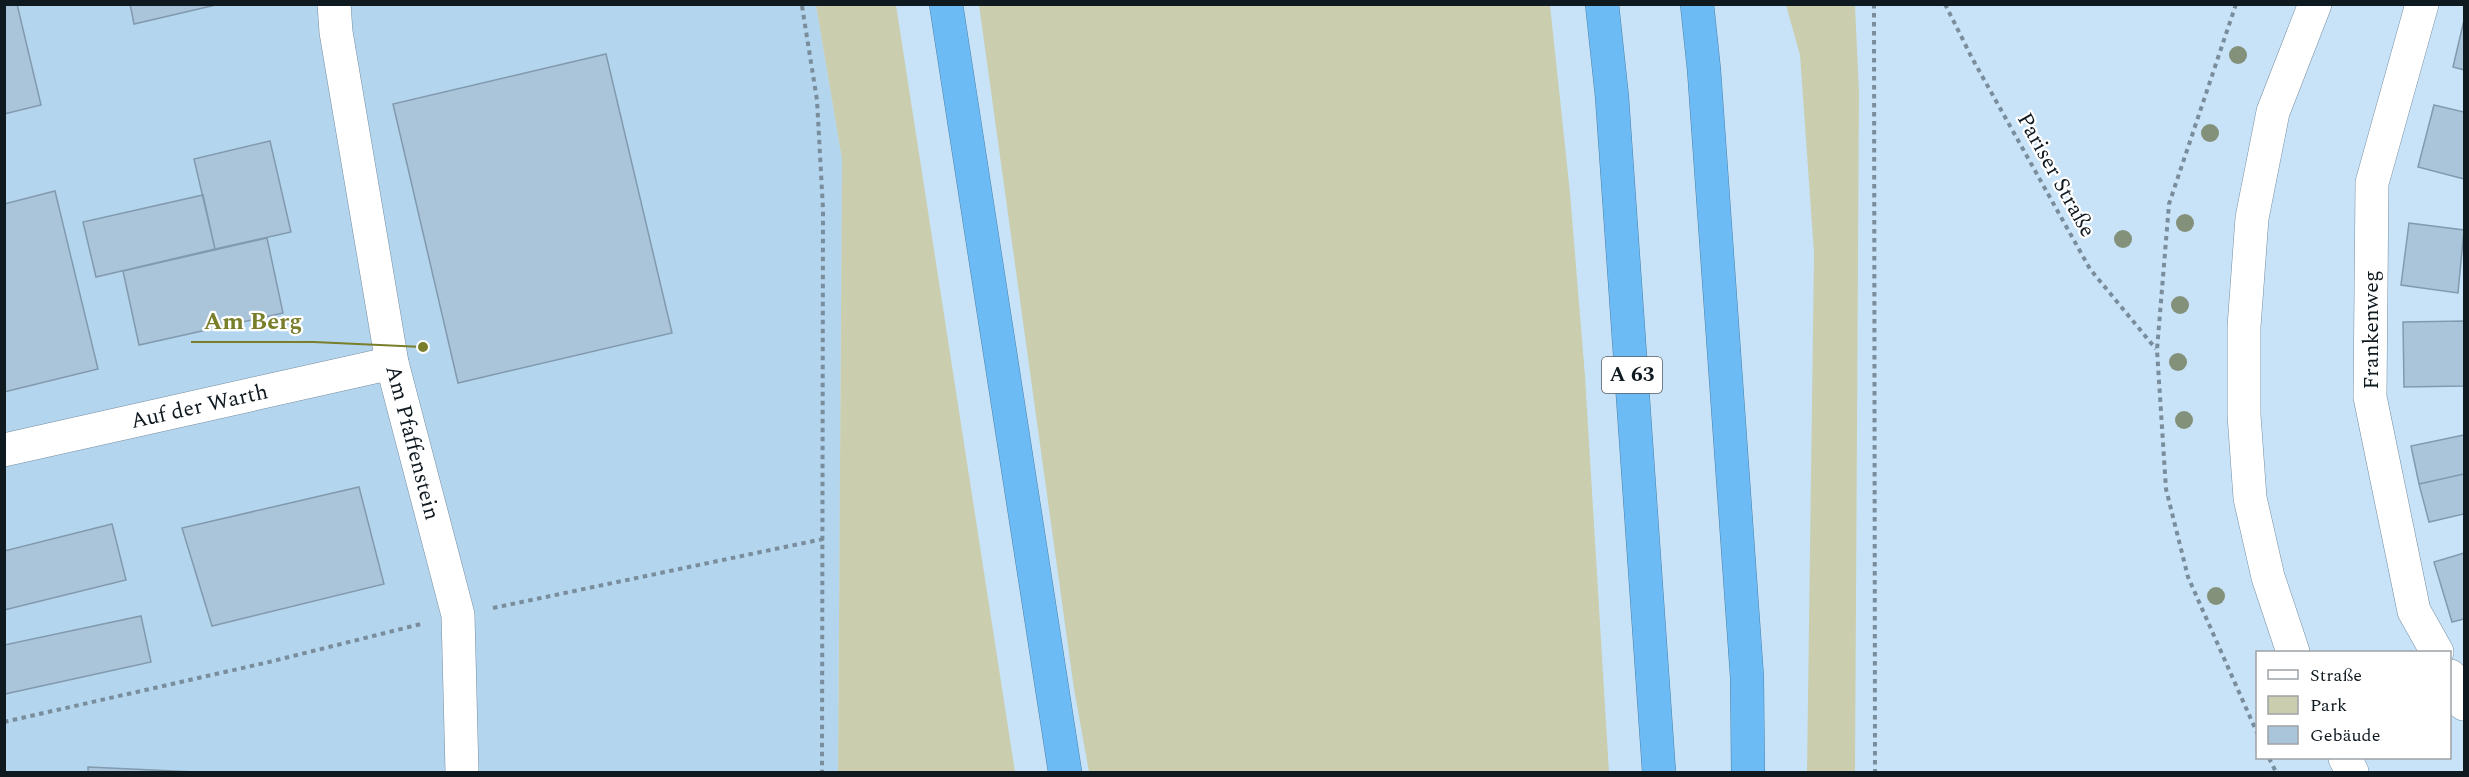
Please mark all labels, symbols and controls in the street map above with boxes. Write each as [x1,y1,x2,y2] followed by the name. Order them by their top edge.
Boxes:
[2008,107,2104,243] street label: Pariser Straße
[2355,270,2388,390] street label: Frankenweg
[191,300,314,342] callout: Am Berg
[204,304,302,340] text: Am Berg
[1602,357,1662,393] road number: A 63
[377,362,449,524] street label: Am Pfaffenstein
[127,375,271,438] street label: Auf der Warth
[2256,651,2451,759] legend
[2310,662,2362,689] text: Straße
[2310,692,2347,719] text: Park
[2310,722,2380,749] text: Gebäude

